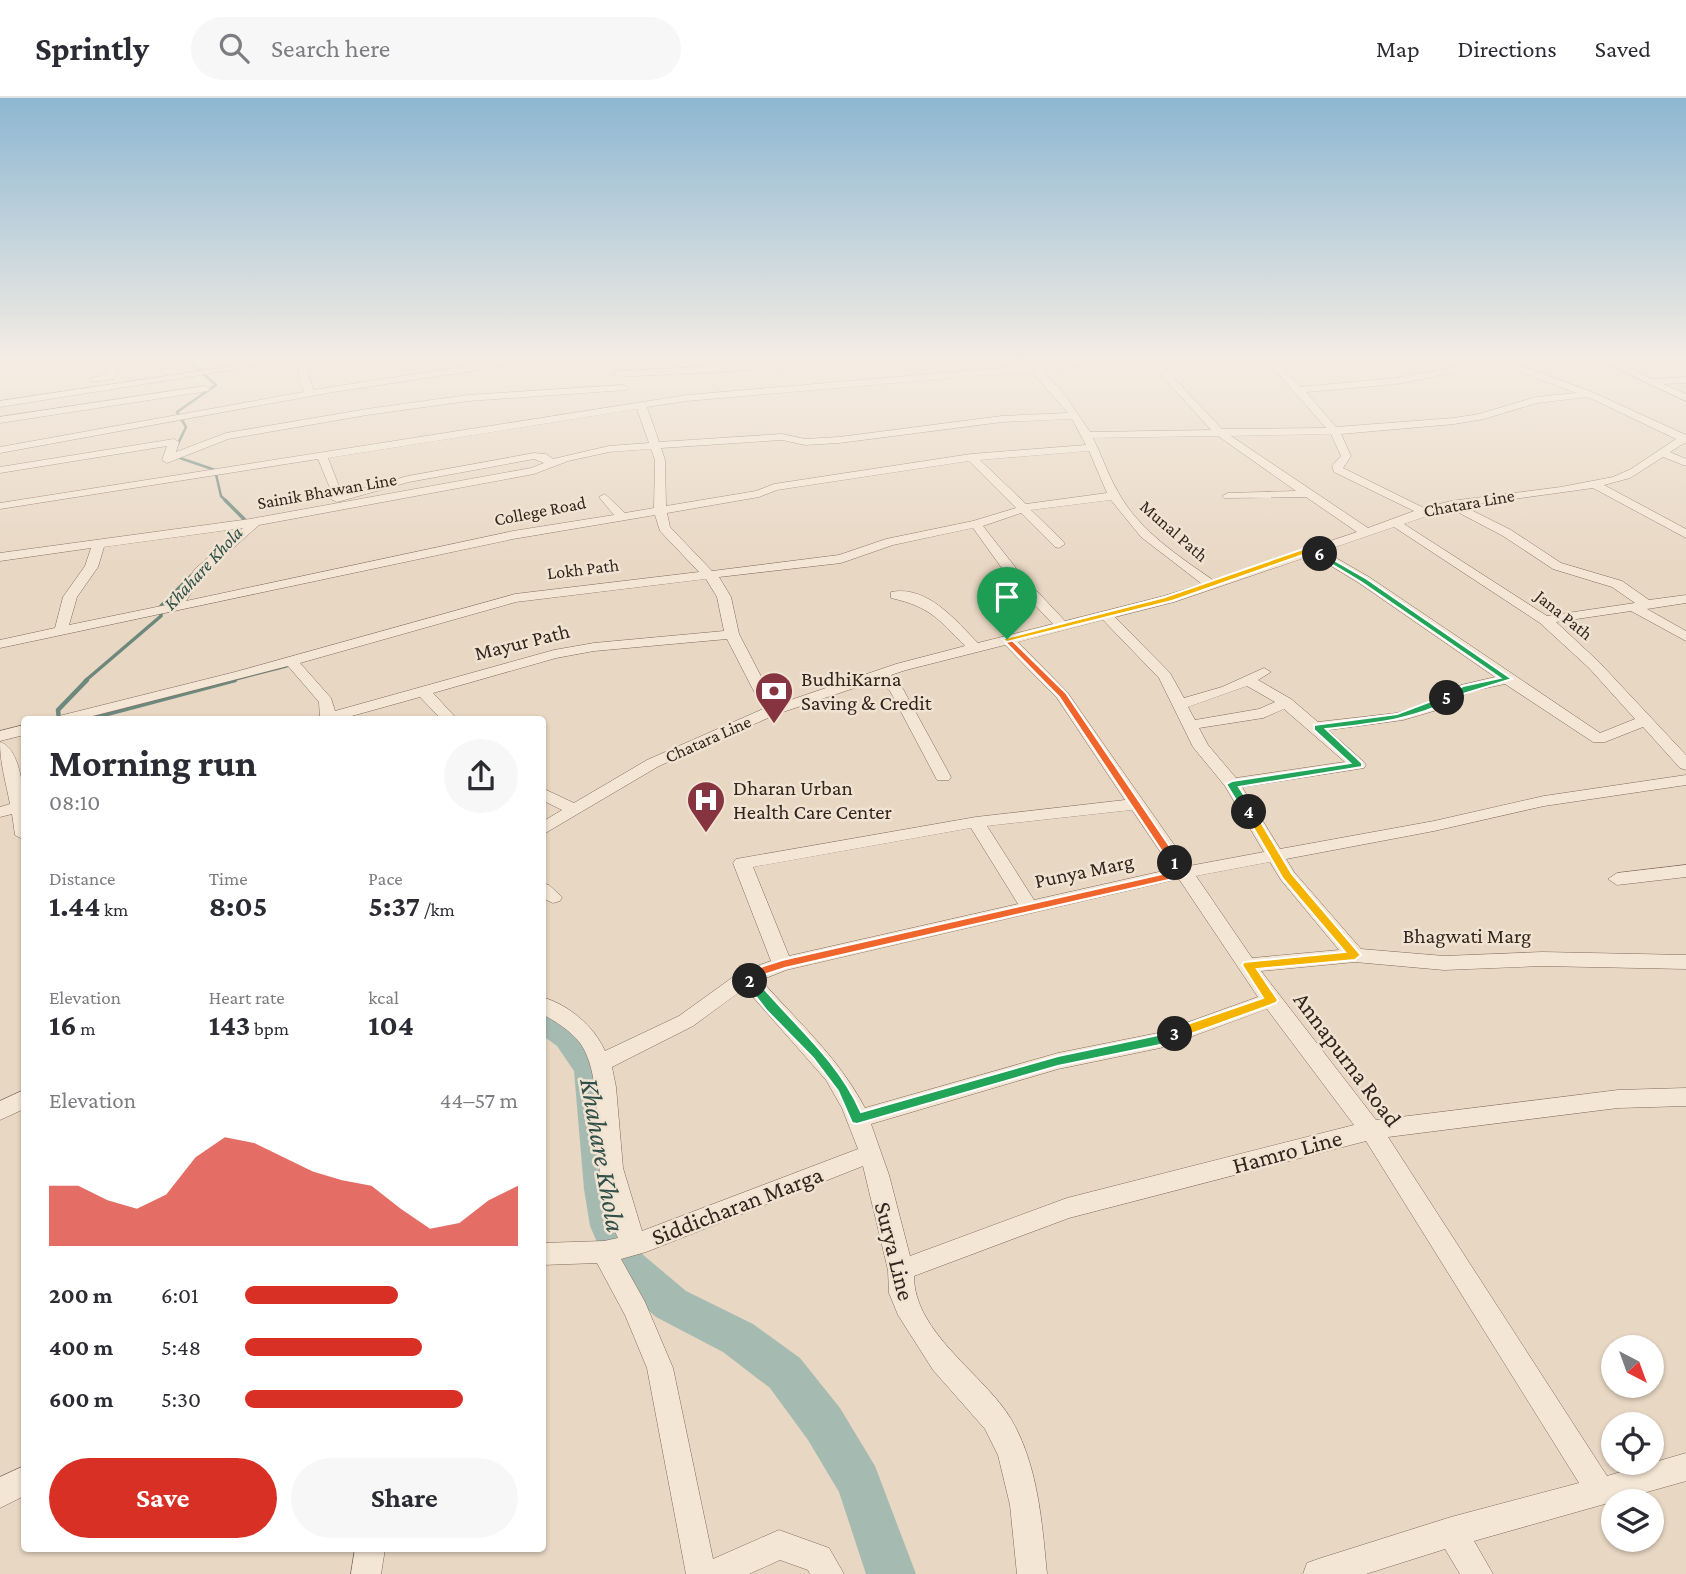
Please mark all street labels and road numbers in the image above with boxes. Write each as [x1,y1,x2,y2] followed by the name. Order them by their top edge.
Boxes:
[256,469,398,513] street label: Sainik Bhawan Line
[1422,485,1516,521] street label: Chatara Line
[492,492,588,530] street label: College Road
[1136,496,1212,566] street label: Munal Path
[546,555,620,583] street label: Lokh Path
[1530,585,1597,644] street label: Jana Path
[472,619,572,665] street label: Mayur Path
[662,711,754,767] street label: Chatara Line
[1032,849,1136,893] street label: Punya Marg
[1403,924,1531,948] street label: Bhagwati Marg
[1289,986,1408,1132] street label: Annapurna Road
[1229,1123,1345,1179] street label: Hamro Line
[648,1160,826,1250] street label: Siddicharan Marga
[870,1199,920,1303] street label: Surya Line

